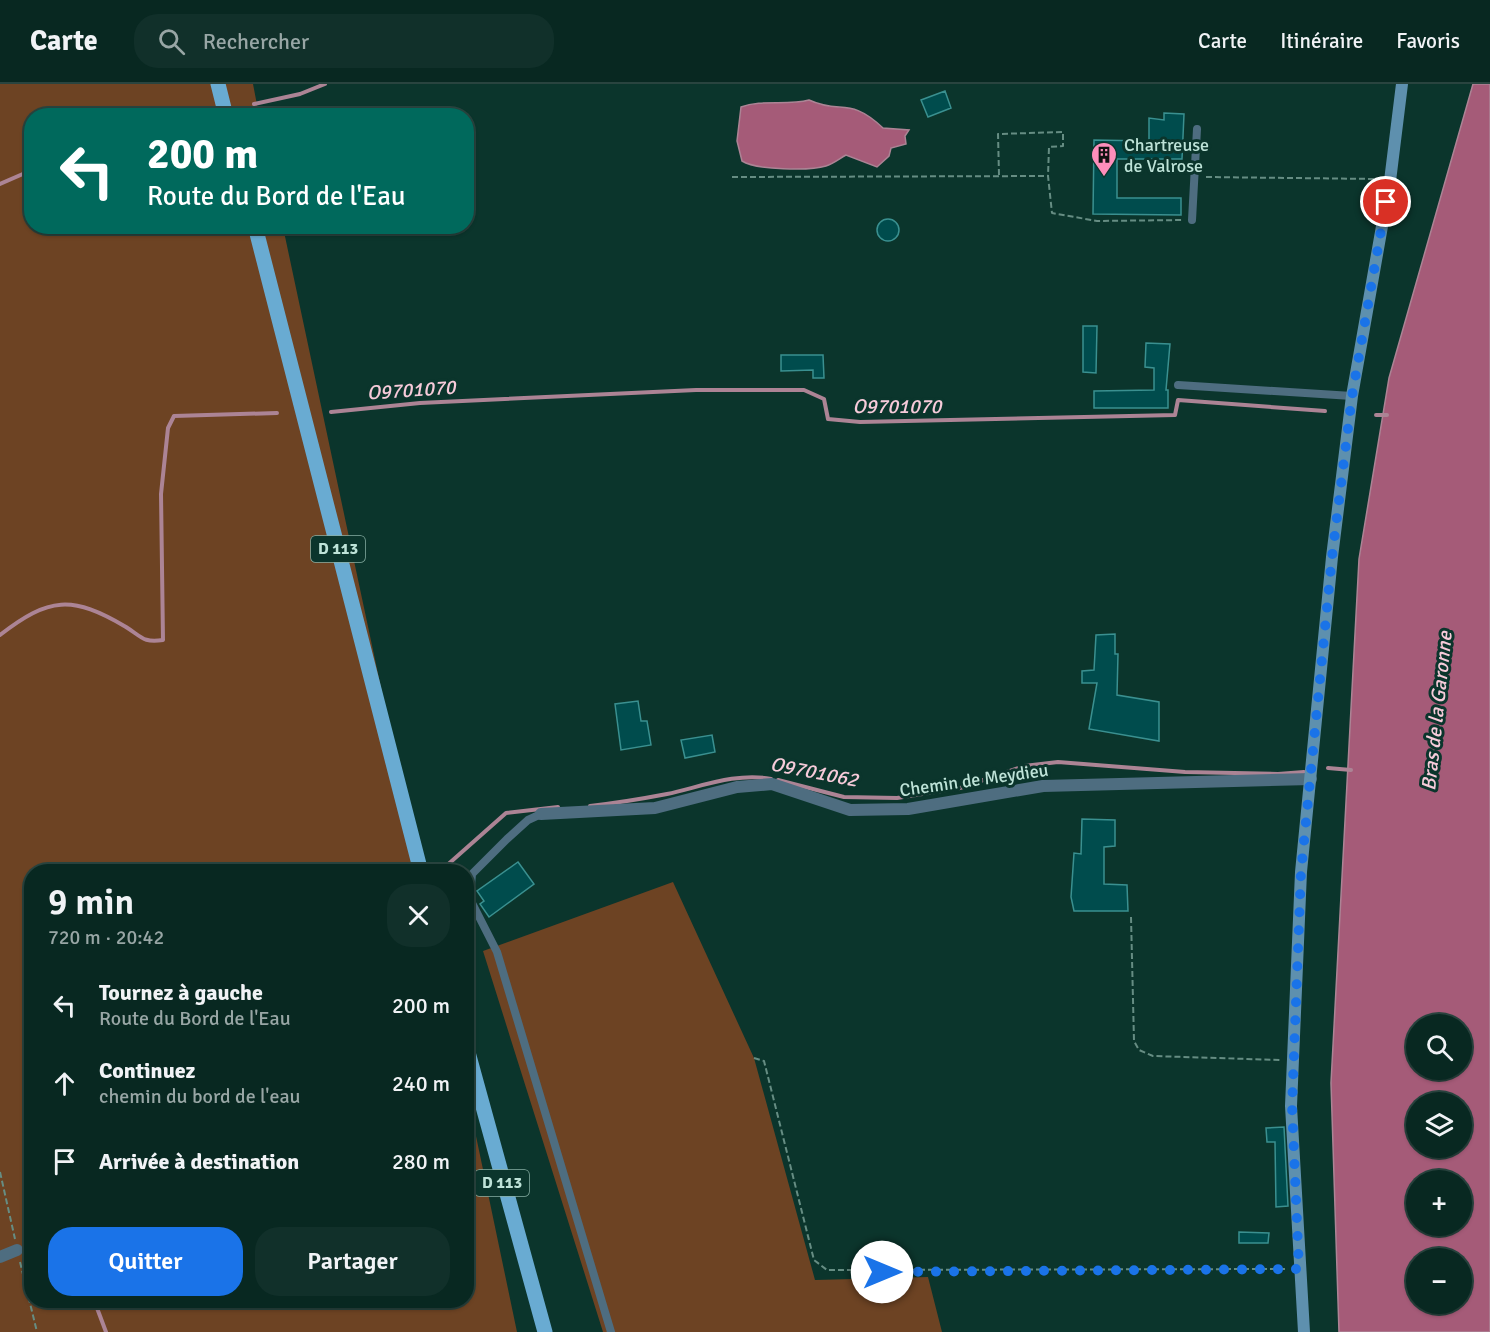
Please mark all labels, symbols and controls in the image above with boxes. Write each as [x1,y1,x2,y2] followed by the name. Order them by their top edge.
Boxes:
[134,14,554,68] search box
[30,24,98,58] text: Carte
[155,25,188,58] icon: search
[203,28,309,55] text: Rechercher
[1198,28,1247,54] text: Carte
[1280,28,1363,54] text: Itinéraire
[1396,28,1460,54] text: Favoris
[147,129,258,180] text: 200 m
[48,132,126,210] icon: left
[1124,134,1209,177] place label: Chartreuse de Valrose
[1089,140,1119,178] building icon: Chartreuse de Valrose
[1360,176,1411,227] pin
[147,180,406,213] text: Route du Bord de l'Eau
[1369,185,1402,218] icon: arrive
[366,374,457,406] water label: O9701070
[853,394,943,419] water label: O9701070
[311,536,365,562] road number: D 113
[1416,629,1458,792] water label: Bras de la Garonne
[768,751,861,793] water label: O9701062
[898,759,1050,801] street label: Chemin de Meydieu
[48,880,134,925] text: 9 min
[387,884,450,947] button: close
[48,925,164,950] text: 720 m · 20:42
[99,979,263,1006] text: Tournez à gauche
[48,989,81,1022] icon: left
[392,992,450,1019] text: 200 m
[99,1006,291,1031] text: Route du Bord de l'Eau
[1406,1014,1472,1314] map controls
[1406,1014,1472,1080] button: search
[99,1057,195,1084] text: Continuez
[48,1067,81,1100] icon: ahead
[392,1070,450,1097] text: 240 m
[99,1084,301,1109] text: chemin du bord de l'eau
[1406,1092,1472,1158] button: layers
[48,1145,81,1178] icon: arrive
[99,1148,299,1175] text: Arrivée à destination
[392,1148,450,1175] text: 280 m
[475,1170,529,1196] road number: D 113
[1406,1170,1472,1236] button: +
[48,1227,243,1296] button: Quitter
[255,1227,450,1296] button: Partager
[850,1240,914,1304] position arrow
[1406,1248,1472,1314] button: −

